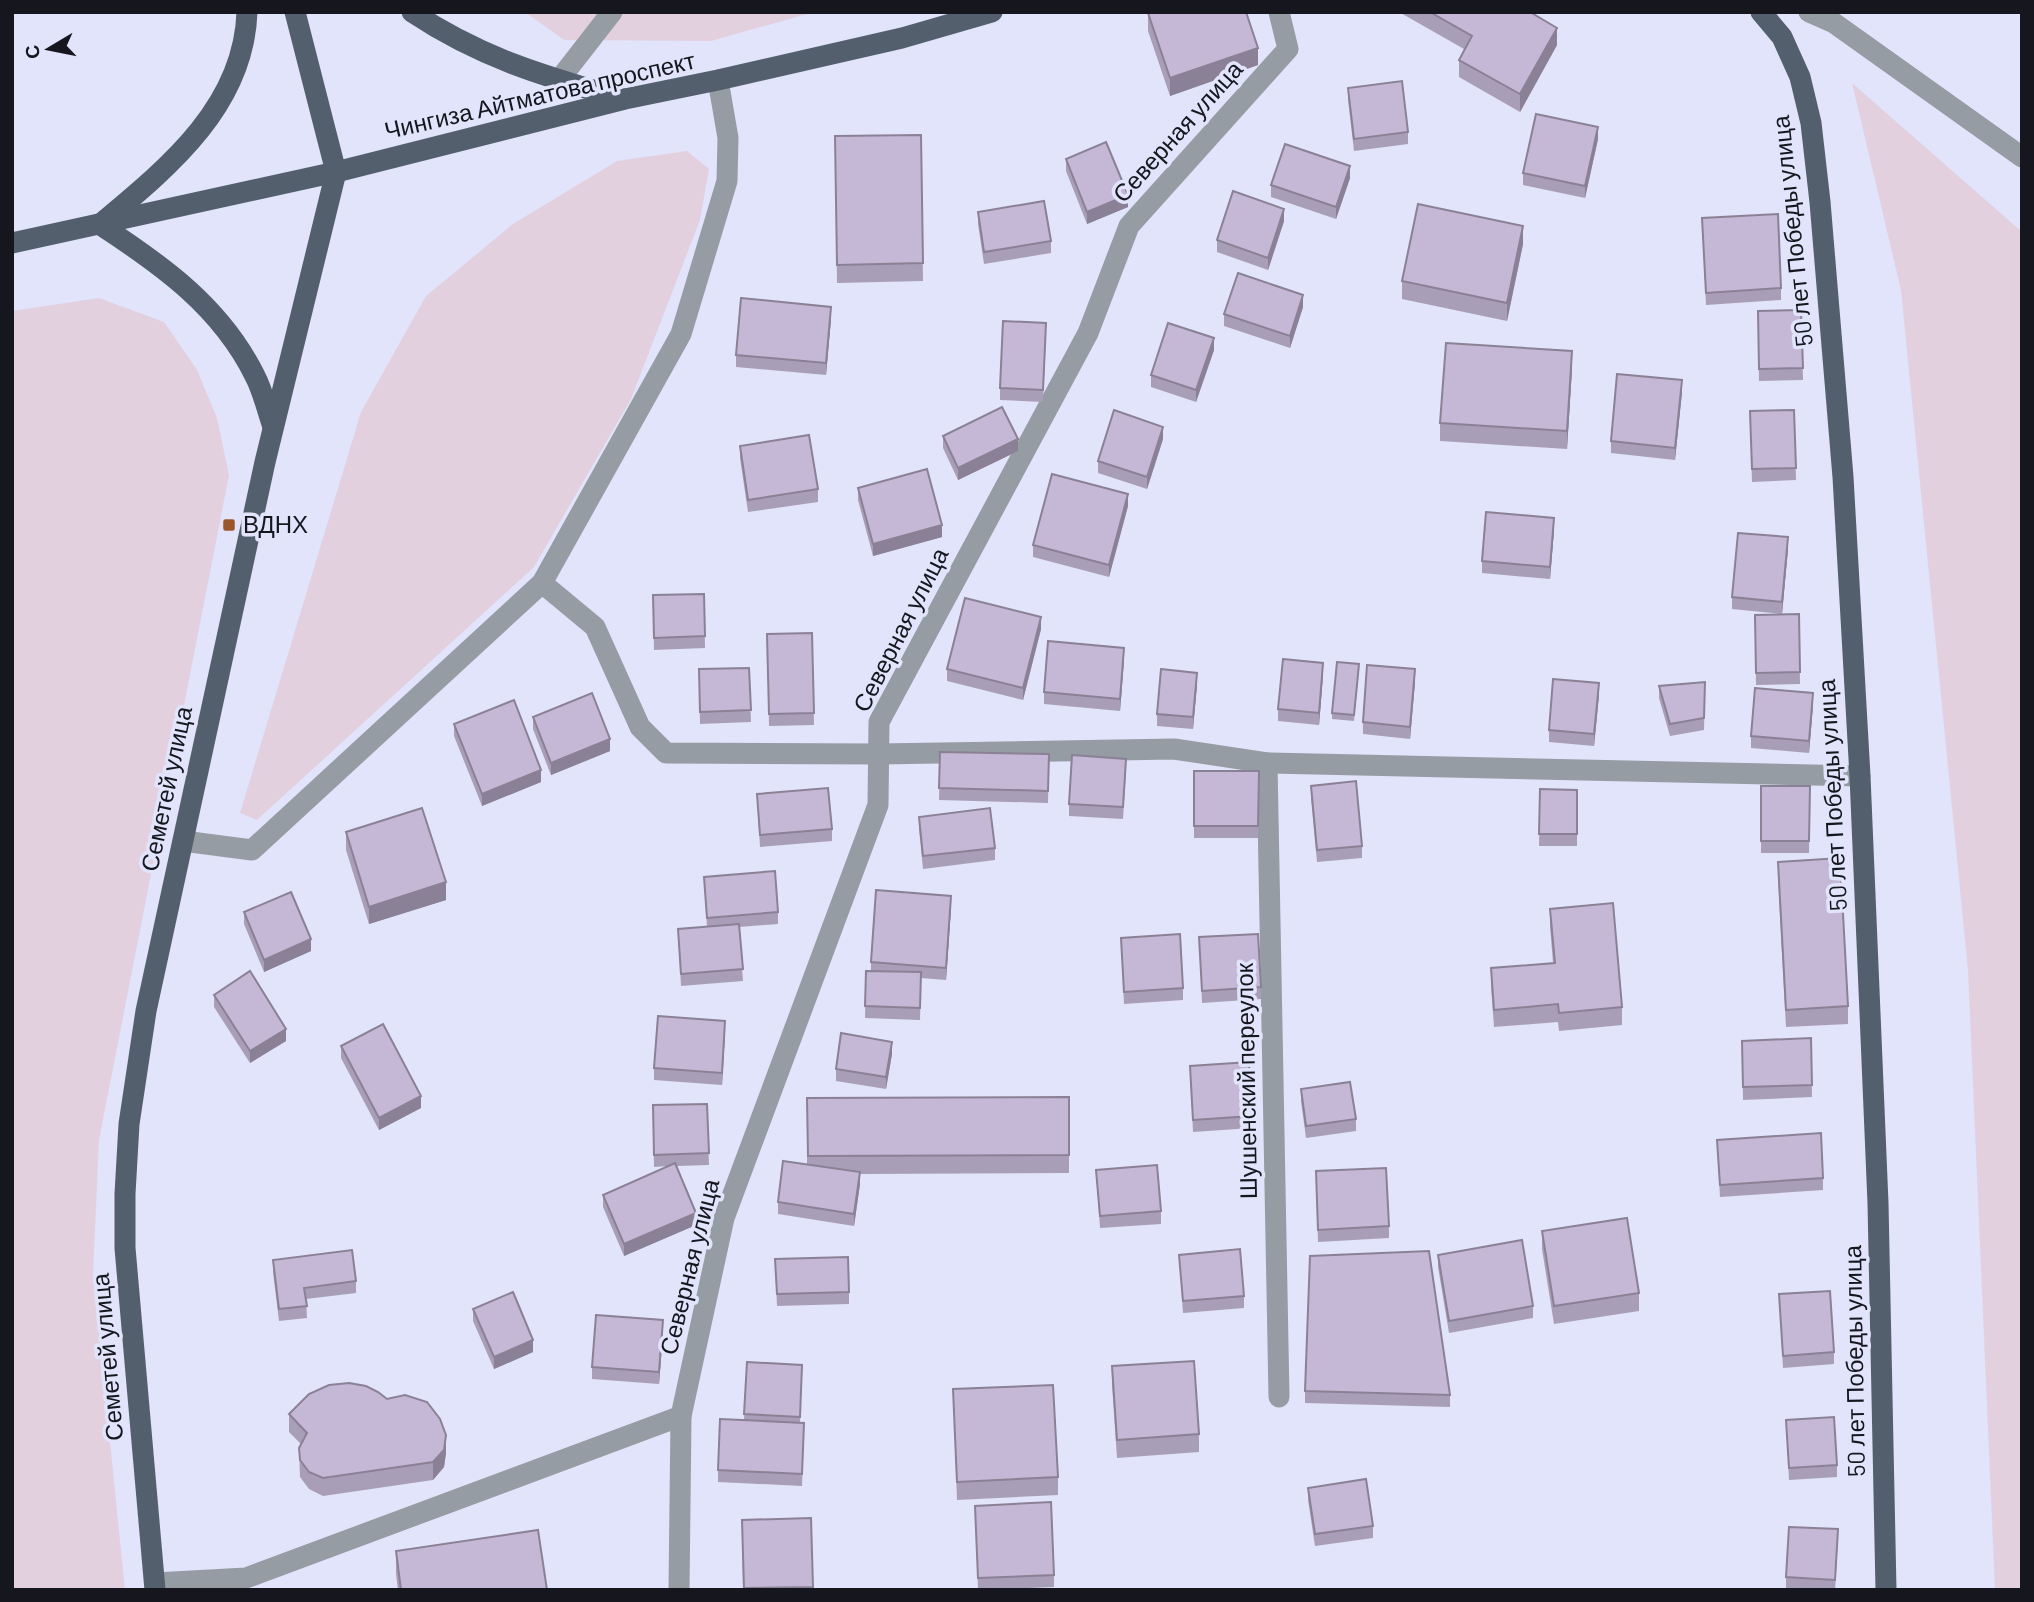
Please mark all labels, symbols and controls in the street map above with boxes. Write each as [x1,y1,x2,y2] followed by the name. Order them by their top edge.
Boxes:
[14,14,84,84] north arrow
[19,43,44,61] text: С
[381,45,698,144] street label: Чингиза Айтматова проспект
[1106,54,1248,208] street label: Северная улица
[1765,114,1818,348] street label: 50 лет Победы улица
[243,509,308,538] place label: ВДНХ
[221,517,237,533] marker: ВДНХ
[846,542,954,716] street label: Северная улица
[1811,678,1852,912] street label: 50 лет Победы улица
[134,703,197,874] street label: Семетей улица
[1229,962,1262,1199] street label: Шушенский переулок
[653,1175,725,1358] street label: Северная улица
[1837,1244,1870,1477] street label: 50 лет Победы улица
[85,1272,128,1442] street label: Семетей улица

